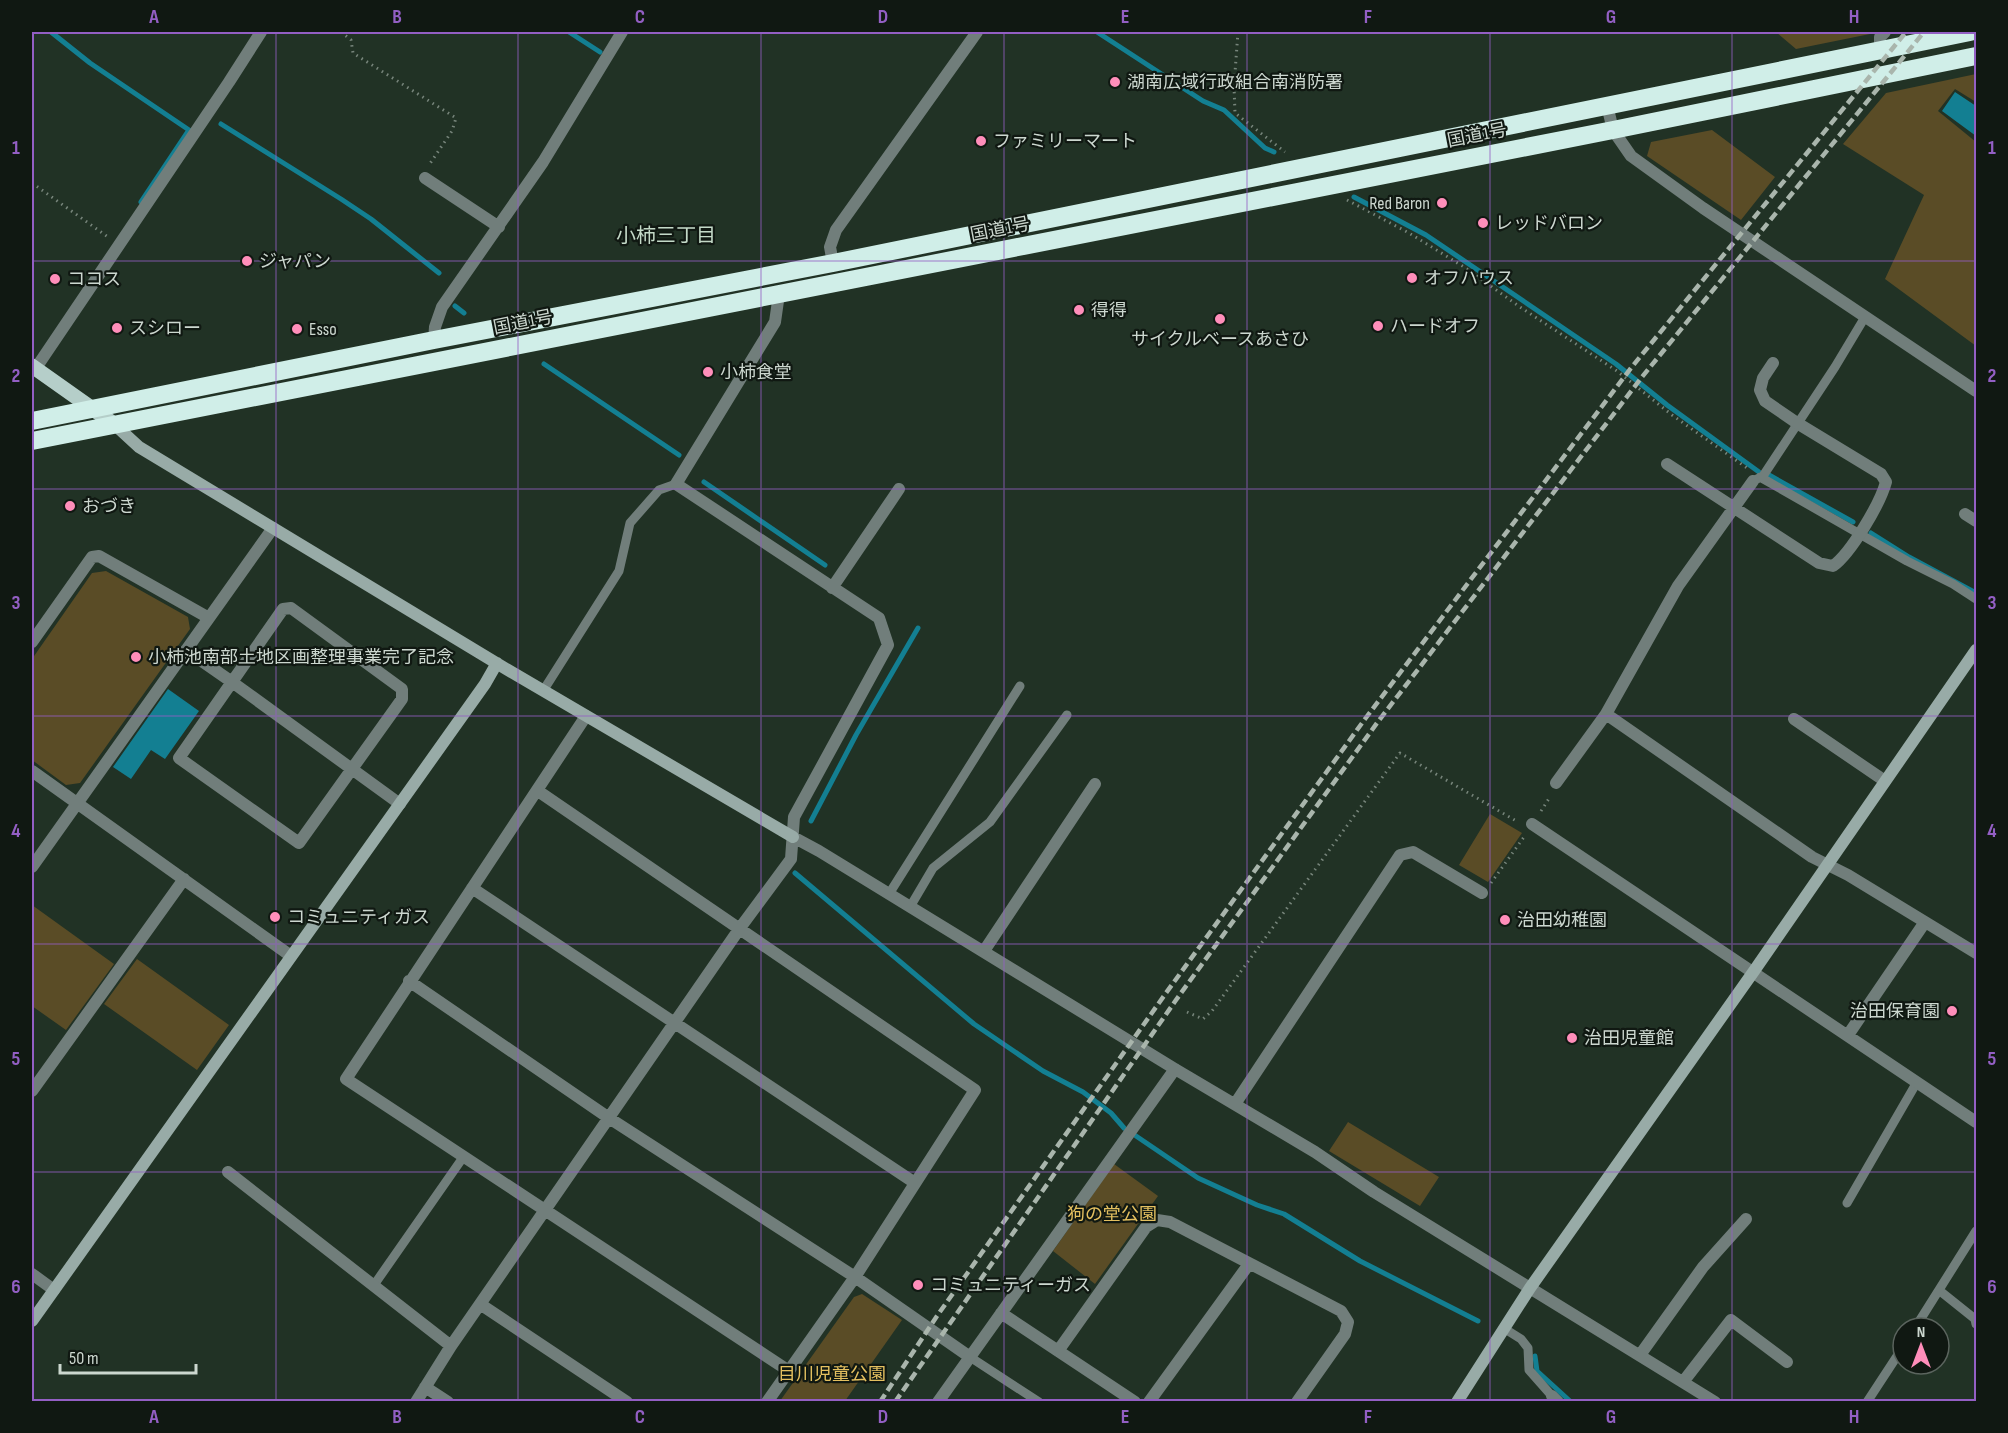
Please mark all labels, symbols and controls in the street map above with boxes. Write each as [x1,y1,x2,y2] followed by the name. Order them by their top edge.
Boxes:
[148,5,159,29] text: A
[392,5,402,29] text: B
[635,5,645,29] text: C
[878,5,888,29] text: D
[1121,5,1129,29] text: E
[1364,5,1372,29] text: F
[1606,5,1616,29] text: G
[1849,5,1859,29] text: H
[1127,72,1343,93] place label: 湖南広域行政組合南消防署
[1108,75,1122,89] marker: 湖南広域行政組合南消防署
[1445,119,1509,152] street label: 国道1号
[993,131,1137,152] place label: ファミリーマート
[974,134,988,148] marker: ファミリーマート
[12,136,20,160] text: 1
[1988,136,1996,160] text: 1
[1369,193,1430,214] place label: Red Baron
[1435,196,1449,210] marker: Red Baron
[968,213,1032,246] street label: 国道1号
[1495,213,1603,234] place label: レッドバロン
[1476,216,1490,230] marker: レッドバロン
[616,224,716,248] district label: 小柿三丁目
[259,251,331,272] place label: ジャパン
[240,254,254,268] marker: ジャパン
[1424,268,1514,289] place label: オフハウス
[67,269,121,290] place label: ココス
[1405,271,1419,285] marker: オフハウス
[48,272,62,286] marker: ココス
[1091,300,1127,321] place label: 得得
[1072,303,1086,317] marker: 得得
[491,306,555,339] street label: 国道1号
[1213,312,1227,326] marker: サイクルベースあさひ
[1390,316,1480,337] place label: ハードオフ
[129,318,201,339] place label: スシロー
[309,319,337,340] place label: Esso
[1371,319,1385,333] marker: ハードオフ
[110,321,124,335] marker: スシロー
[290,322,304,336] marker: Esso
[1131,329,1309,350] place label: サイクルベースあさひ
[720,362,792,383] place label: 小柿食堂
[12,364,20,388] text: 2
[1988,364,1996,388] text: 2
[701,365,715,379] marker: 小柿食堂
[82,496,136,517] place label: おづき
[63,499,77,513] marker: おづき
[12,591,21,615] text: 3
[1988,591,1997,615] text: 3
[148,647,454,668] place label: 小柿池南部土地区画整理事業完了記念
[129,650,143,664] marker: 小柿池南部土地区画整理事業完了記念
[11,819,21,843] text: 4
[1987,819,1997,843] text: 4
[287,907,430,928] place label: コミュニティガス
[268,910,282,924] marker: コミュニティガス
[1517,910,1607,931] place label: 治田幼稚園
[1498,913,1512,927] marker: 治田幼稚園
[1850,1001,1940,1022] place label: 治田保育園
[1945,1004,1959,1018] marker: 治田保育園
[1584,1028,1674,1049] place label: 治田児童館
[1565,1031,1579,1045] marker: 治田児童館
[12,1047,21,1071] text: 5
[1988,1047,1997,1071] text: 5
[1067,1204,1157,1225] park label: 狗の堂公園
[11,1275,21,1299] text: 6
[930,1275,1091,1296] place label: コミュニティーガス
[1987,1275,1997,1299] text: 6
[911,1278,925,1292] marker: コミュニティーガス
[1891,1316,1951,1376] north arrow
[1917,1323,1925,1342] text: N
[60,1337,196,1375] scale bar
[69,1348,99,1369] text: 50 m
[778,1364,886,1385] park label: 目川児童公園
[148,1405,159,1429] text: A
[392,1405,402,1429] text: B
[635,1405,645,1429] text: C
[878,1405,888,1429] text: D
[1121,1405,1129,1429] text: E
[1364,1405,1372,1429] text: F
[1606,1405,1616,1429] text: G
[1849,1405,1859,1429] text: H

